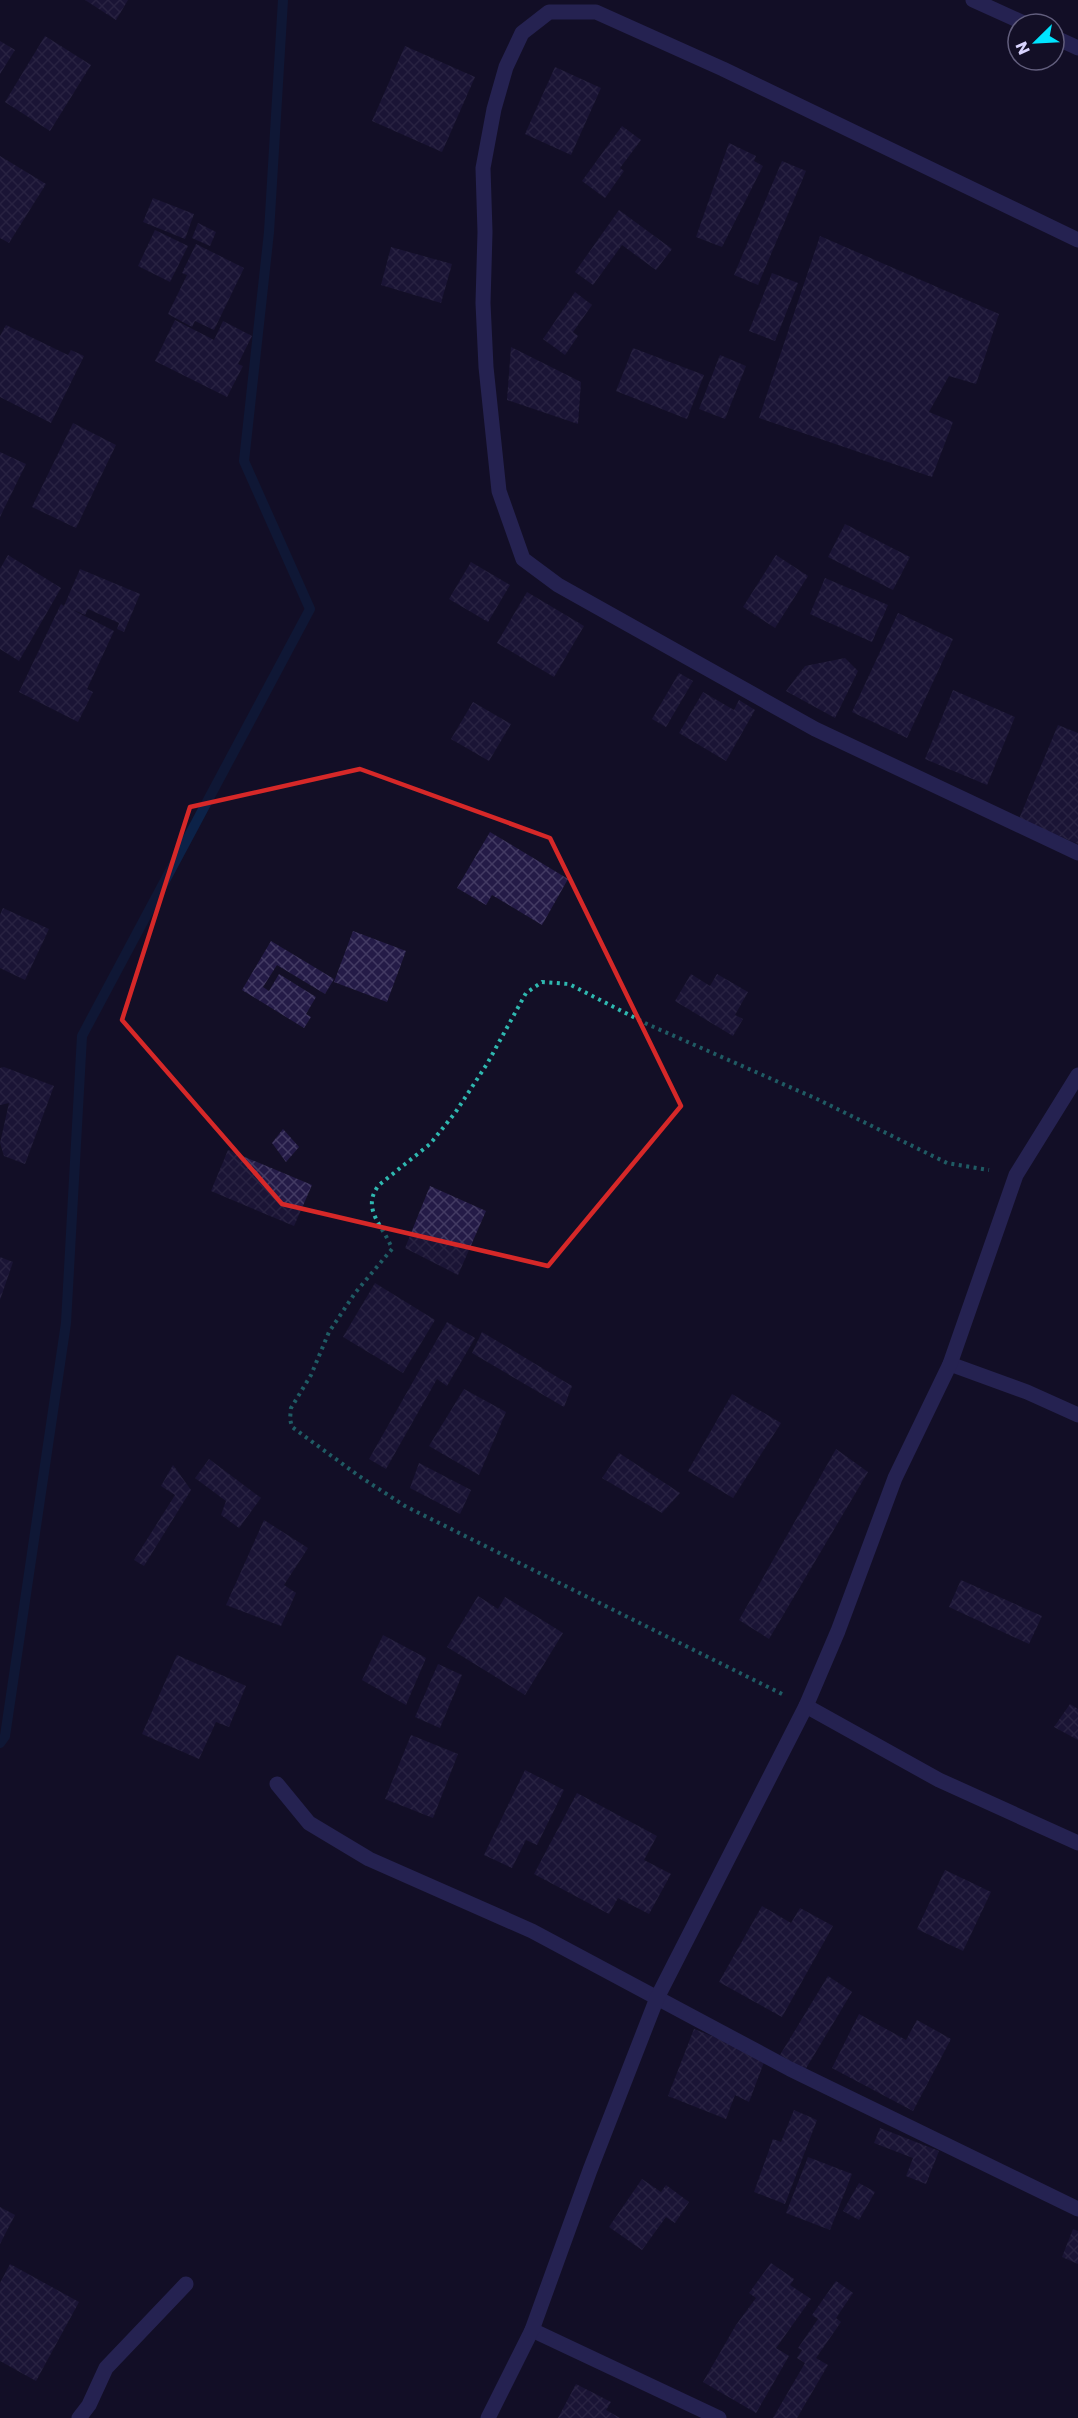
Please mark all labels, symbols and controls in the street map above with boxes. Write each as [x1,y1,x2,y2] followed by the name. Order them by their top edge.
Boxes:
[1006,12,1066,72] north arrow
[1010,38,1036,58] text: N

